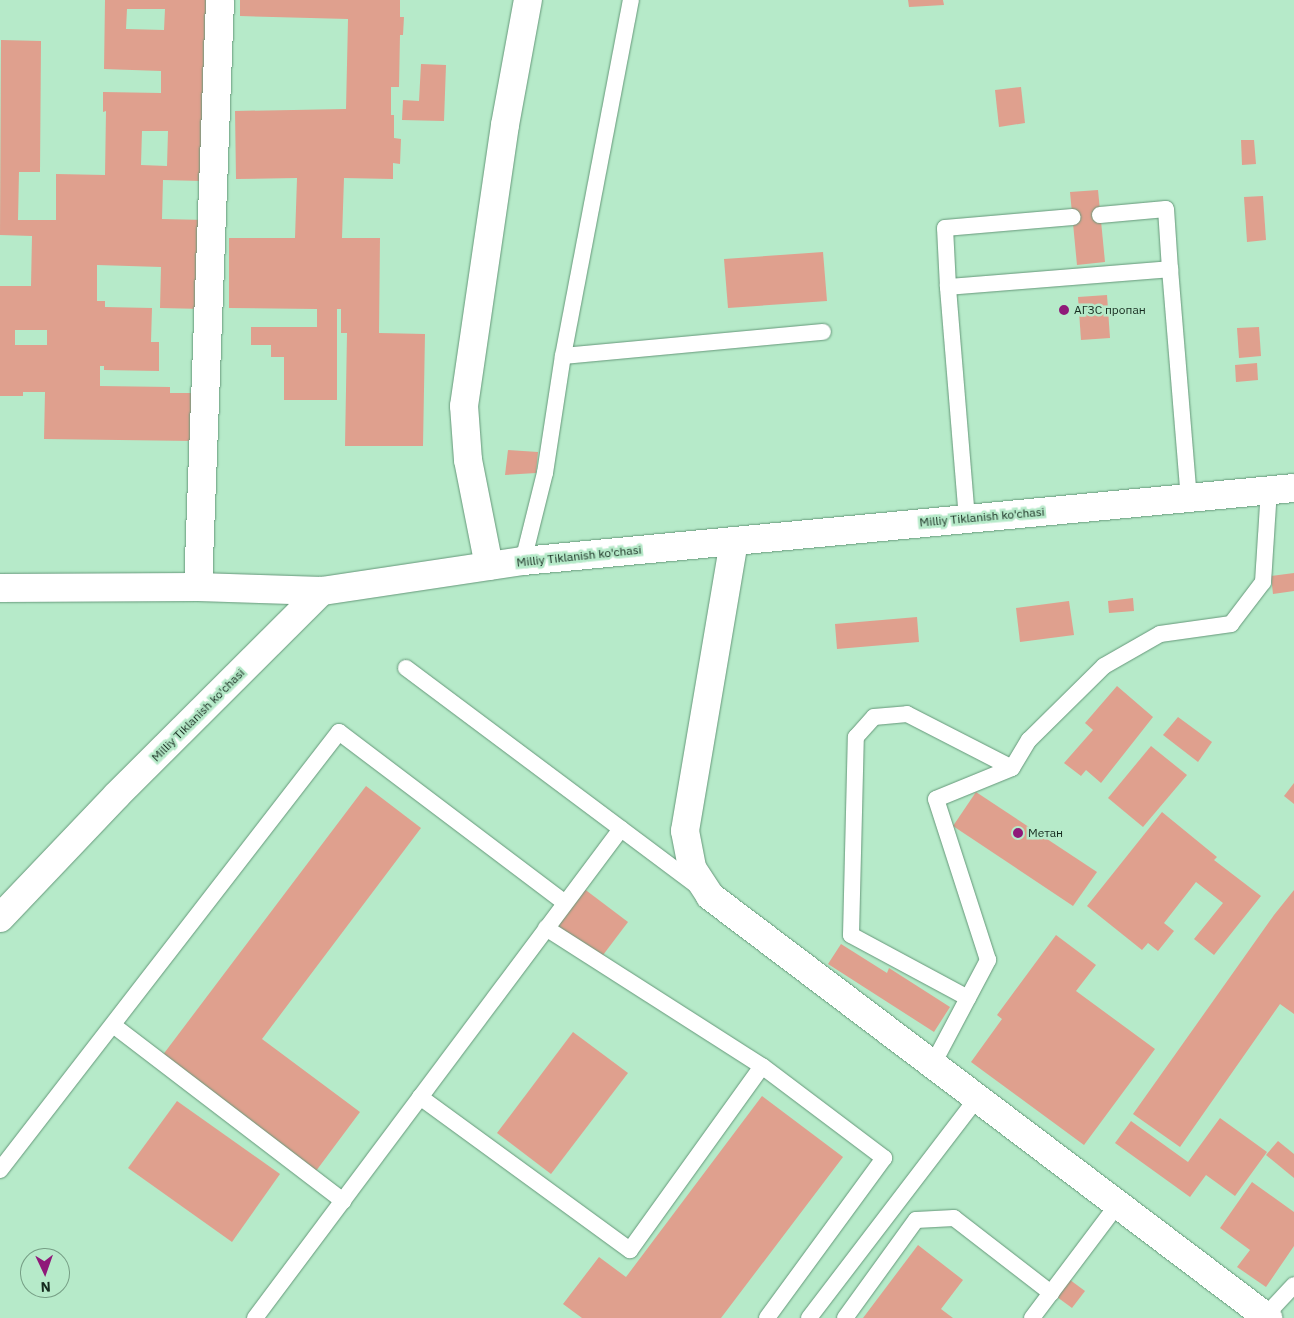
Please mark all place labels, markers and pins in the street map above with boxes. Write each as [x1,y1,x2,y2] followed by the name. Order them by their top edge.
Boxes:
[1074,303,1146,317] place label: АГЗС пропан
[1058,304,1070,316] marker: АГЗС пропан
[1028,826,1063,840] place label: Метан
[1012,827,1024,839] marker: Метан

